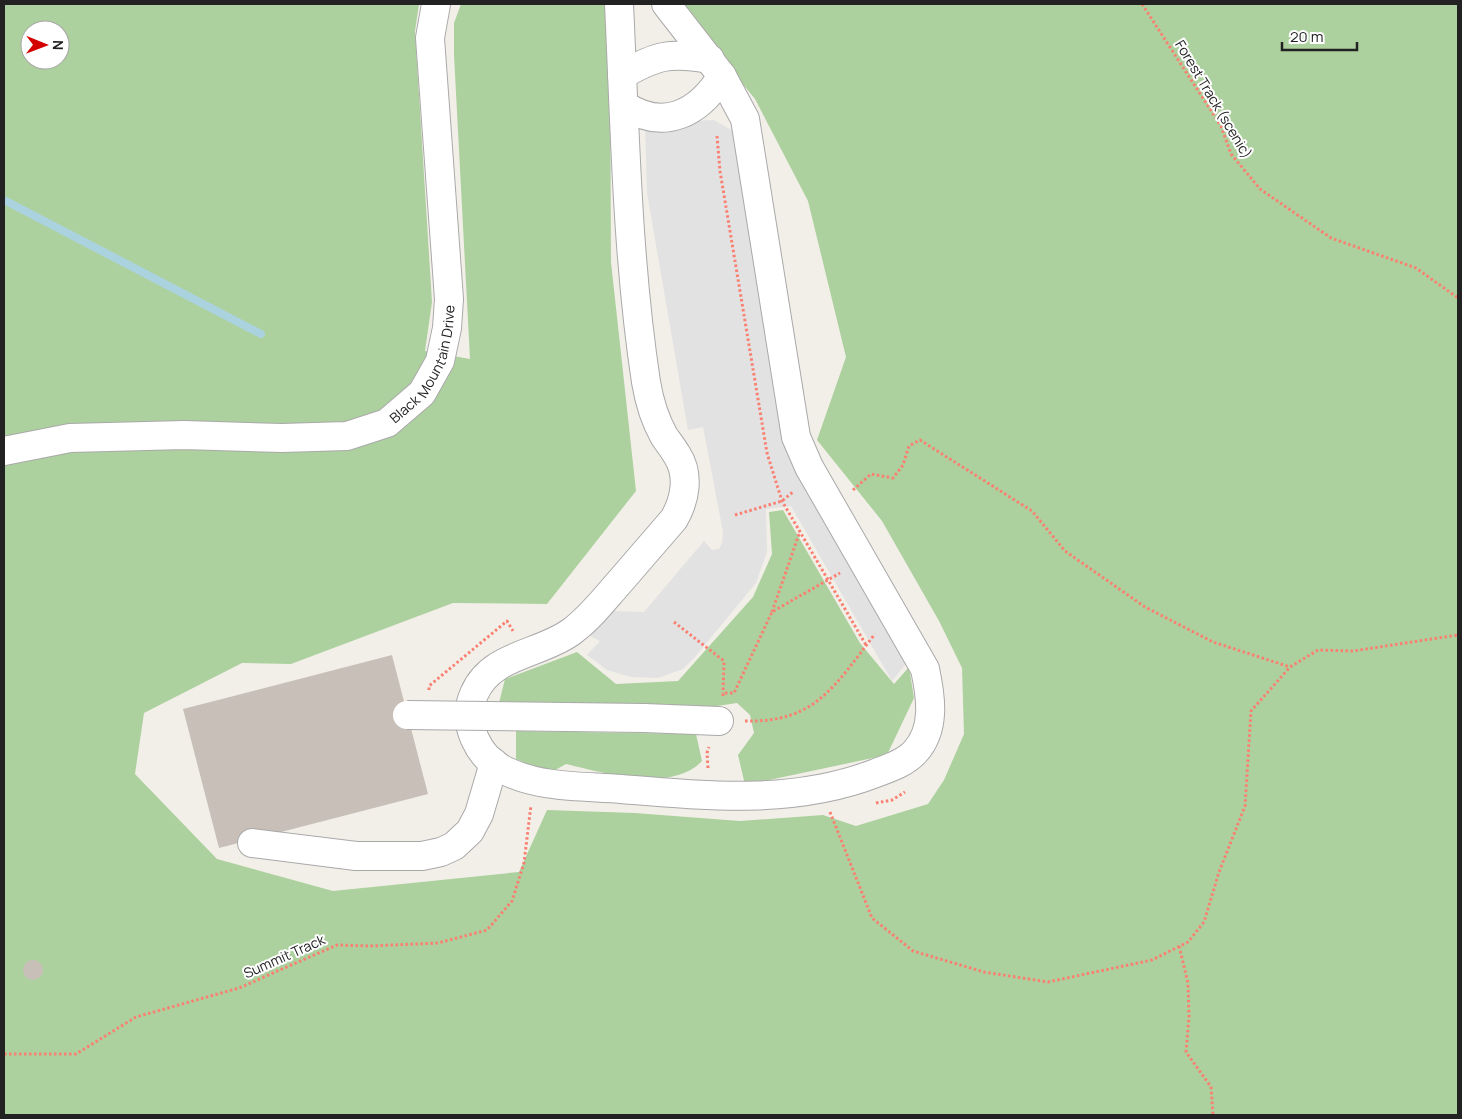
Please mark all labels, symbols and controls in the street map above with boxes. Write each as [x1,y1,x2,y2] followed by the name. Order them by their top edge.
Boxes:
[20,20,70,70] north arrow
[1282,20,1357,52] scale bar
[1290,26,1323,47] text: 20 m
[1171,36,1257,162] street label: Forest Track (scenic)
[49,40,68,50] text: N
[385,304,458,427] street label: Black Mountain Drive
[240,929,329,982] street label: Summit Track

